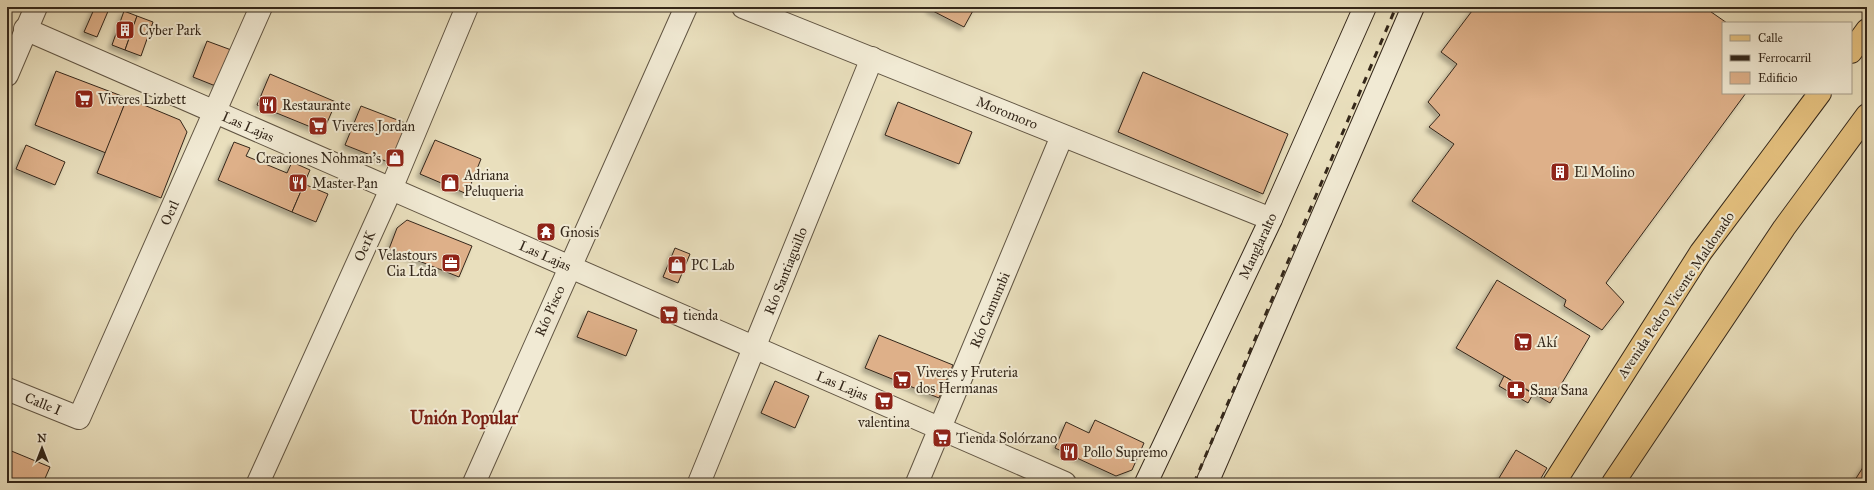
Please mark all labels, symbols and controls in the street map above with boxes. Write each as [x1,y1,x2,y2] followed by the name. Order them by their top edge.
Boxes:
[114,19,136,41] building icon: Cyber Park
[139,22,202,39] place label: Cyber Park
[1722,22,1852,94] legend
[1758,31,1783,45] text: Calle
[1758,51,1812,65] text: Ferrocarril
[1758,71,1797,85] text: Edificio
[73,88,95,110] supermarket icon: Viveres Lizbett
[97,91,186,108] place label: Viveres Lizbett
[974,93,1040,133] street label: Moromoro
[257,94,279,116] restaurant icon: Restaurante
[282,97,351,114] place label: Restaurante
[219,108,277,146] street label: Las Lajas
[307,115,329,137] supermarket icon: Viveres Jordan
[331,118,416,136] place label: Viveres Jordan
[384,147,406,169] shop icon: Creaciones Nohman's
[256,150,381,167] place label: Creaciones Nohman's
[1549,161,1571,183] building icon: El Molino
[1574,164,1635,181] place label: El Molino
[463,167,524,201] place label: Adriana Peluqueria
[287,172,309,194] restaurant icon: Master Pan
[439,172,461,194] shop icon: Adriana Peluqueria
[312,175,378,192] place label: Master Pan
[157,198,183,228] street label: Oe1l
[1613,209,1738,382] street label: Avenida Pedro Vicente Maldonado
[1235,210,1281,282] street label: Manglaralto
[535,221,557,243] temple icon: Gnosis
[560,224,599,241] place label: Gnosis
[761,225,811,317] street label: Río Santiaguillo
[351,227,380,264] street label: Oe1K
[516,237,574,275] street label: Las Lajas
[377,247,437,280] place label: Velastours Cia Ltda
[440,252,462,274] office icon: Velastours Cia Ltda
[666,254,688,276] shop icon: PC Lab
[691,257,735,274] place label: PC Lab
[966,269,1014,350] street label: Río Camumbi
[531,283,569,339] street label: Río Pisco
[658,304,680,326] supermarket icon: tienda
[683,307,718,324] place label: tienda
[1512,331,1534,353] supermarket icon: Akí
[1536,334,1558,351] place label: Akí
[915,364,1018,397] place label: Viveres y Fruteria dos Hermanas
[813,367,871,405] street label: Las Lajas
[891,369,913,391] supermarket icon: Viveres y Fruteria dos Hermanas
[1505,379,1527,401] pharmacy icon: Sana Sana
[1530,382,1588,399] place label: Sana Sana
[22,389,64,419] street label: Calle I
[873,390,895,412] supermarket icon: valentina
[410,407,519,430] district label: Unión Popular
[857,414,910,431] place label: valentina
[931,427,953,449] supermarket icon: Tienda Solórzano
[22,428,62,468] north arrow
[956,430,1057,447] place label: Tienda Solórzano
[37,432,47,445] text: N
[1058,441,1080,463] restaurant icon: Pollo Supremo
[1083,444,1168,461] place label: Pollo Supremo

